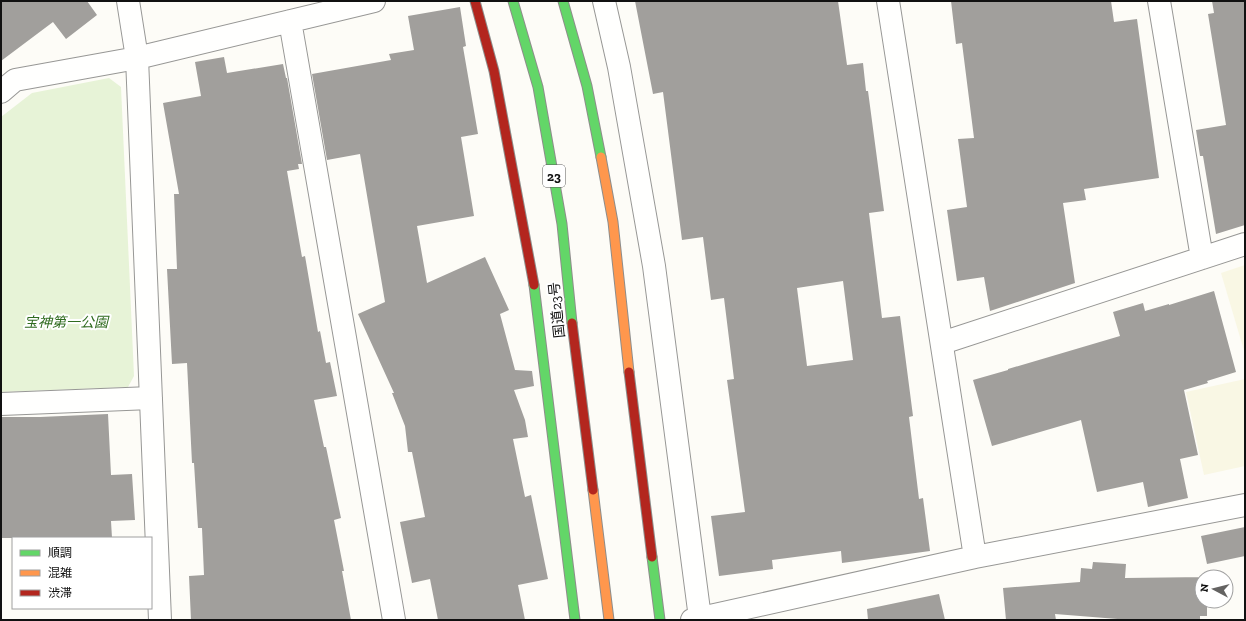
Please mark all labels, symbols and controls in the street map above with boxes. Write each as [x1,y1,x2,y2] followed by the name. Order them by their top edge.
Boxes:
[543,165,565,187] road number: 23
[546,281,568,339] street label: 国道23号
[24,314,110,331] park label: 宝神第一公園
[12,537,152,609] legend
[48,546,72,560] text: 順調
[48,566,72,580] text: 混雑
[1194,569,1234,609] north arrow
[1198,582,1212,593] text: N
[48,586,72,600] text: 渋滞

